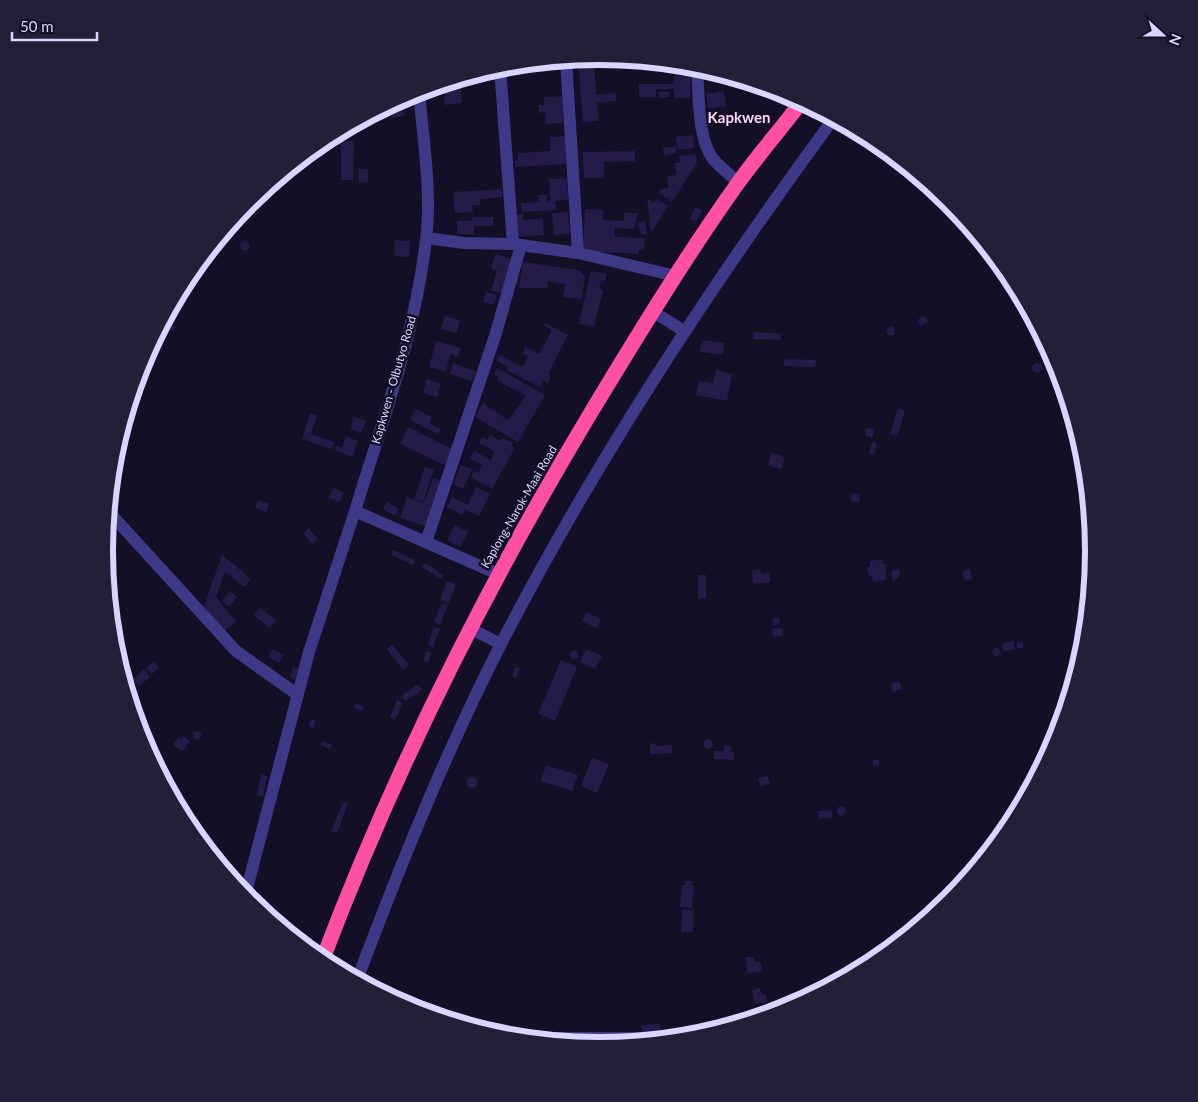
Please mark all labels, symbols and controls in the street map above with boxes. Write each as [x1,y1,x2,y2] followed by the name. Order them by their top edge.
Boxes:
[12,10,98,42] scale bar
[1138,10,1188,60] north arrow
[20,17,54,35] text: 50 m
[1166,32,1185,48] text: N
[708,108,770,126] district label: Kapkwen
[368,314,419,445] street label: Kapkwen - Olbutyo Road
[477,443,560,571] street label: Kaplong-Narok-Maai Road

